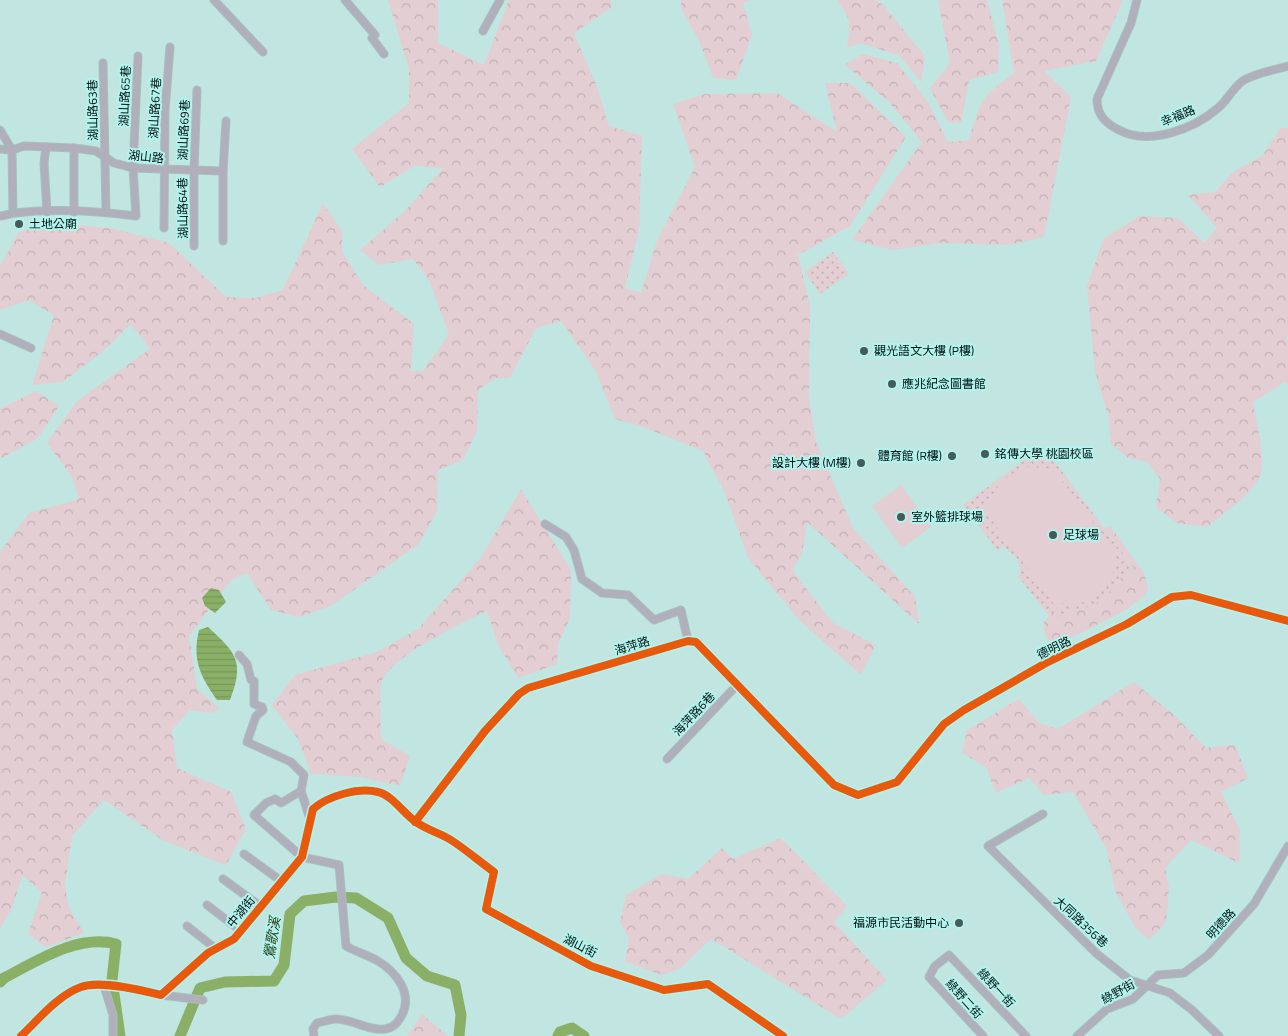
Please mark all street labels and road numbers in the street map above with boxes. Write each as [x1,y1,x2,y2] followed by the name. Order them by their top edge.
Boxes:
[114,65,135,127] street label: 湖山路65巷
[143,77,166,139] street label: 湖山路67巷
[82,79,103,141] street label: 湖山路63巷
[173,99,194,161] street label: 湖山路69巷
[1158,100,1198,131] street label: 幸福路
[127,145,165,168] street label: 湖山路
[172,177,193,239] street label: 湖山路64巷
[612,631,652,660] street label: 海萍路
[1033,631,1074,664] street label: 德明路
[668,687,719,740] street label: 海萍路6巷
[1050,891,1113,952] street label: 大同路356巷
[222,892,259,932] street label: 中湖街
[1201,904,1240,943] street label: 明德路
[560,929,601,962] street label: 湖山街
[973,964,1020,1012] street label: 綠野一街
[941,974,987,1023] street label: 綠野二街
[1097,975,1138,1009] street label: 綠野街

